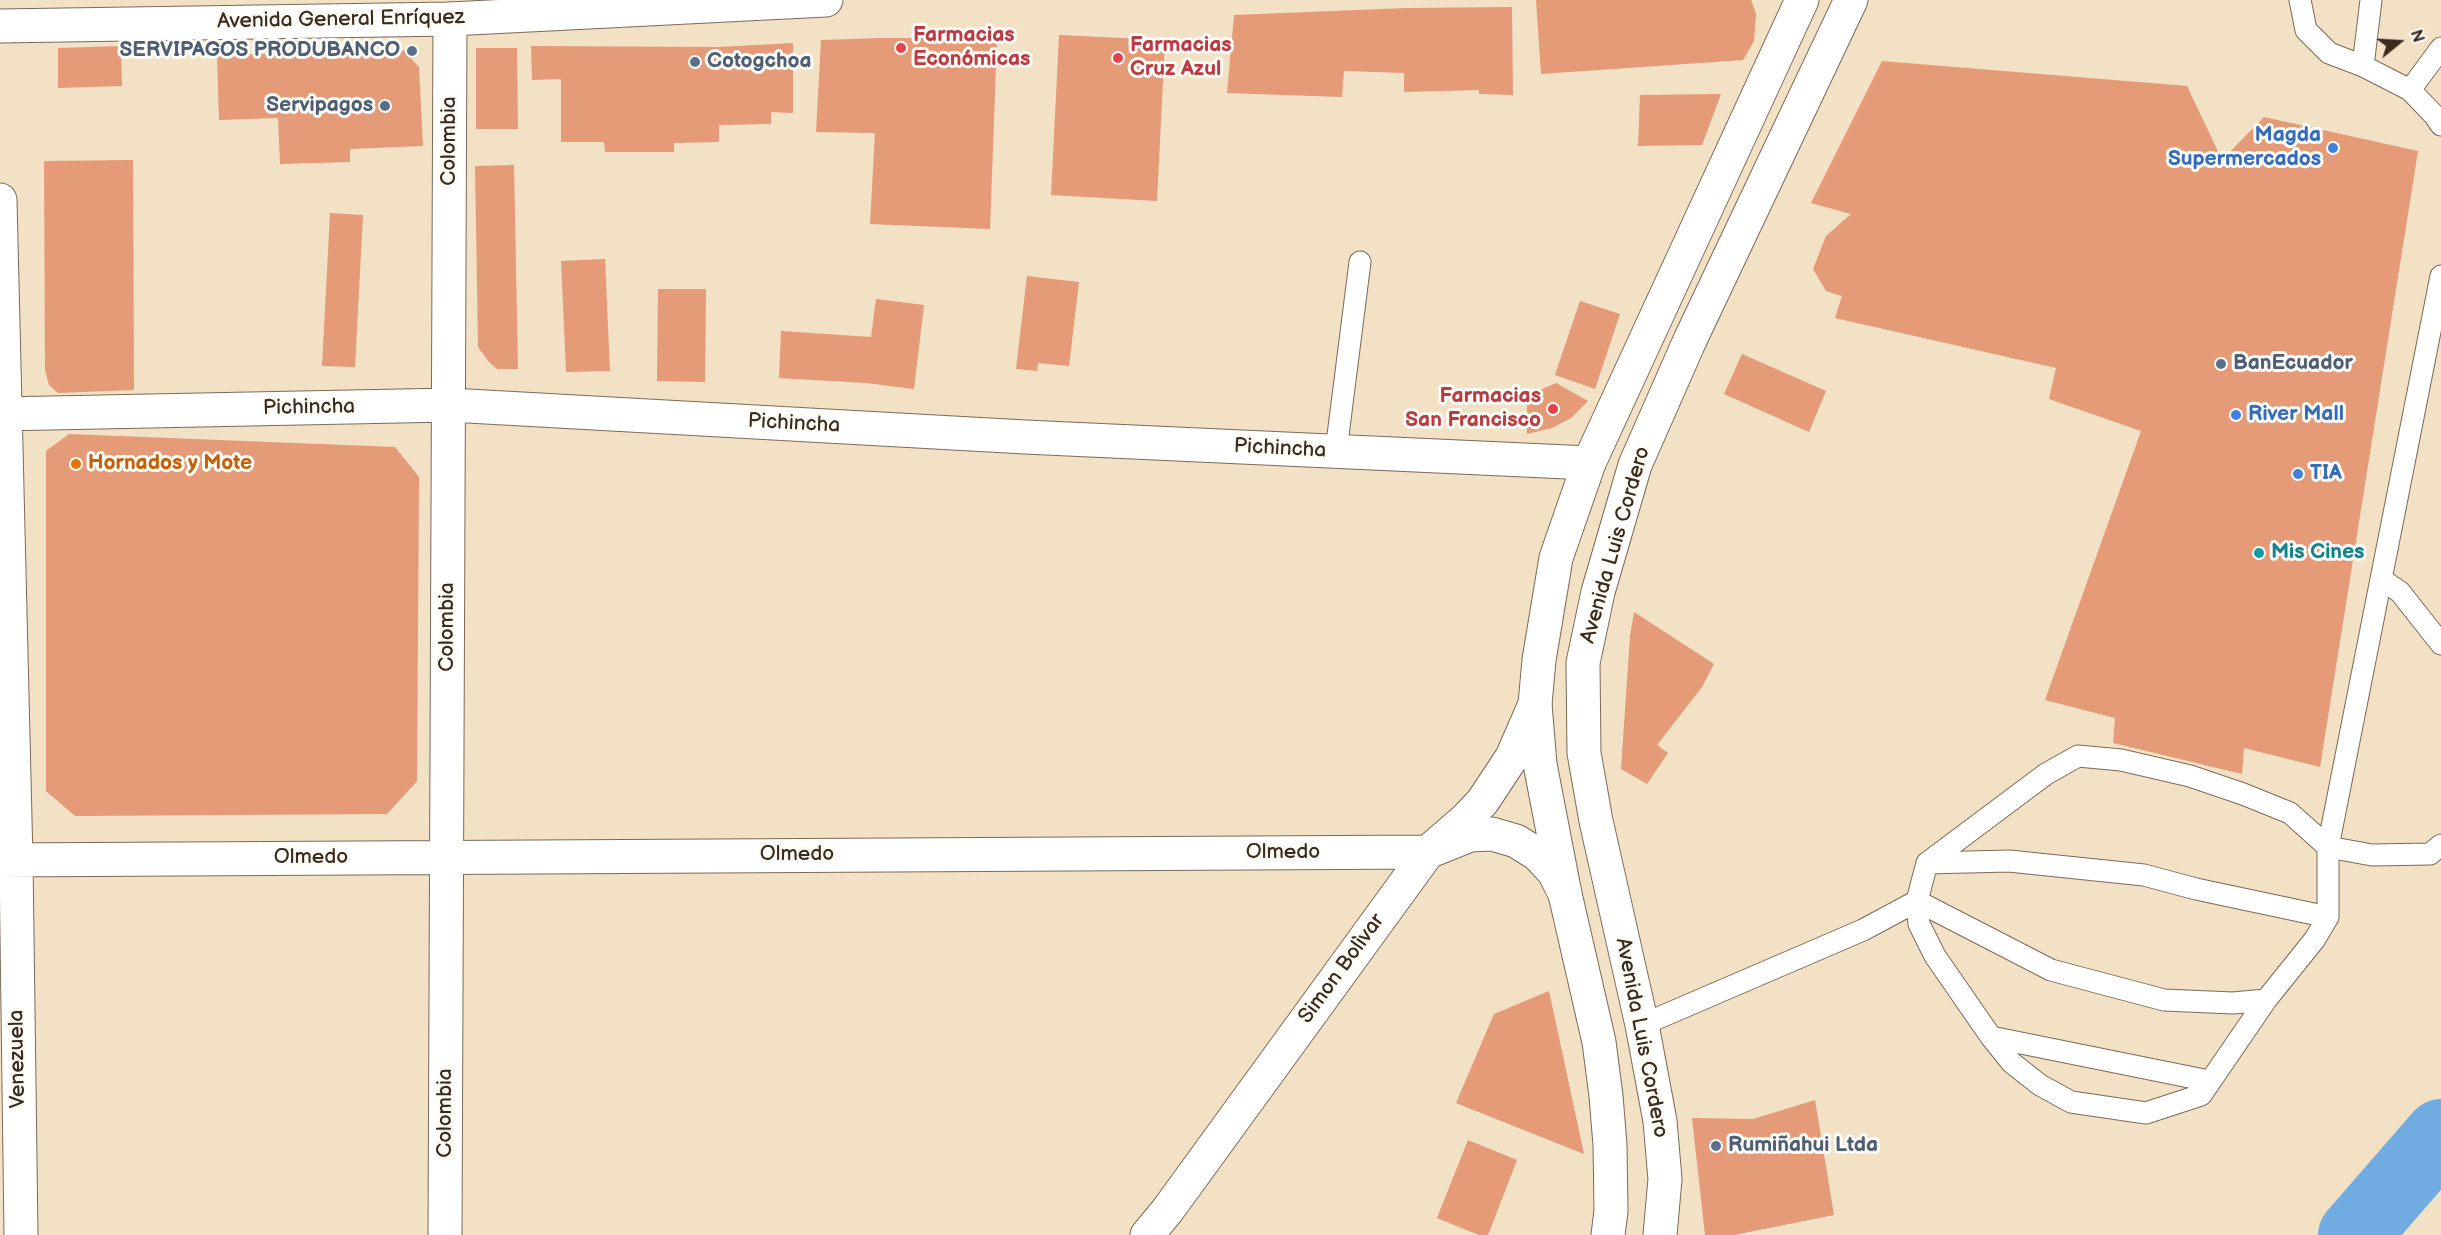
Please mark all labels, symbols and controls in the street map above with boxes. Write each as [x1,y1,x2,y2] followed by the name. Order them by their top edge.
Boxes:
[217,5,465,35] street label: Avenida General Enríquez
[2369,12,2429,72] north arrow
[913,23,1030,73] place label: Farmacias Económicas
[2406,28,2427,45] text: N
[1130,33,1232,83] place label: Farmacias Cruz Azul
[120,38,400,64] place label: SERVIPAGOS PRODUBANCO
[894,41,908,55] marker: Farmacias Económicas
[405,44,419,58] marker: SERVIPAGOS PRODUBANCO
[707,49,811,75] place label: Cotogchoa
[1111,51,1125,65] marker: Farmacias Cruz Azul
[688,55,702,69] marker: Cotogchoa
[266,93,373,119] place label: Servipagos
[437,96,463,186] street label: Colombia
[378,99,392,113] marker: Servipagos
[2168,123,2321,173] place label: Magda Supermercados
[2326,141,2340,155] marker: Magda Supermercados
[2233,351,2353,377] place label: BanEcuador
[2214,357,2228,371] marker: BanEcuador
[1405,384,1541,434] place label: Farmacias San Francisco
[263,395,355,421] street label: Pichincha
[1546,402,1560,416] marker: Farmacias San Francisco
[2248,402,2344,428] place label: River Mall
[2229,408,2243,422] marker: River Mall
[747,409,841,439] street label: Pichincha
[1233,434,1327,464] street label: Pichincha
[1576,444,1656,646] street label: Avenida Luis Cordero
[88,451,252,477] place label: Hornados y Mote
[69,457,83,471] marker: Hornados y Mote
[2310,461,2342,487] place label: TIA
[2291,467,2305,481] marker: TIA
[2271,540,2364,566] place label: Mis Cines
[2252,546,2266,560] marker: Mis Cines
[435,582,461,672] street label: Colombia
[1246,840,1320,866] street label: Olmedo
[760,842,834,868] street label: Olmedo
[274,845,348,871] street label: Olmedo
[1294,909,1390,1029] street label: Simon Bolìvar
[1609,936,1673,1140] street label: Avenida Luis Cordero
[5,1009,31,1109] street label: Venezuela
[433,1068,459,1158] street label: Colombia
[1728,1133,1878,1159] place label: Rumiñahui Ltda
[1709,1139,1723,1153] marker: Rumiñahui Ltda

